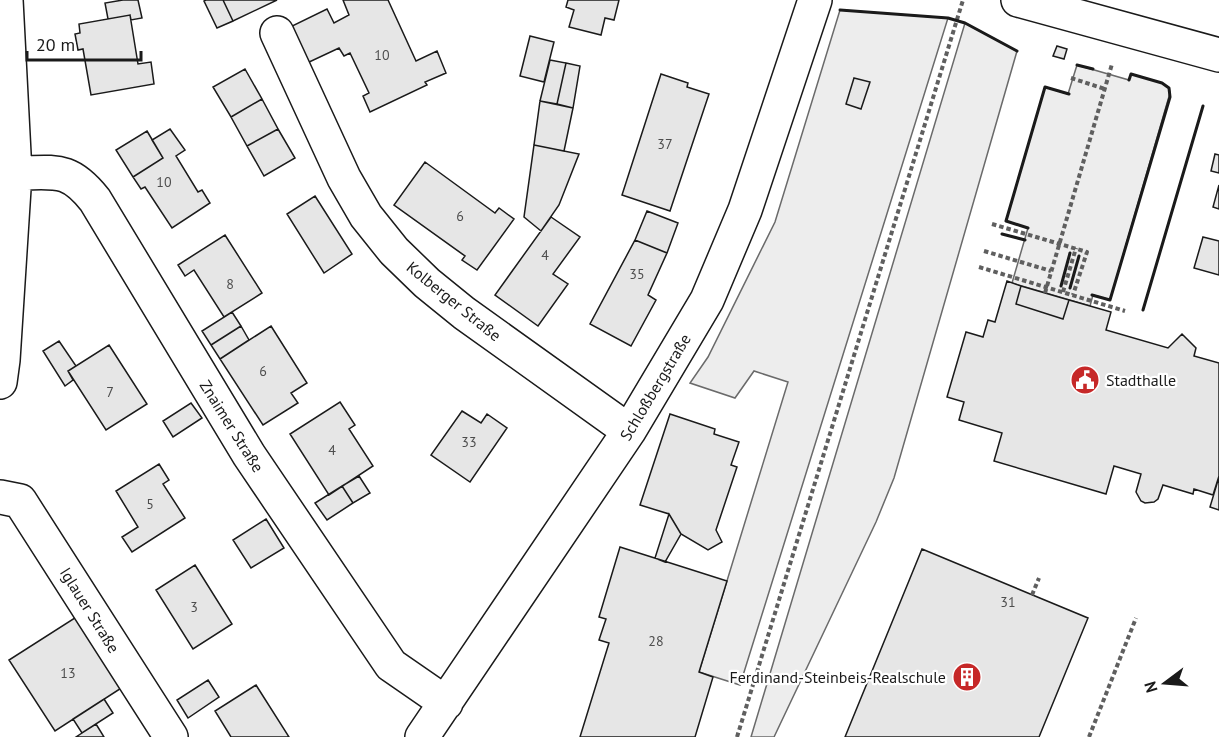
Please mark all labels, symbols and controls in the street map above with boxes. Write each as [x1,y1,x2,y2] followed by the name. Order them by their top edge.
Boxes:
[27,24,141,62] scale bar
[36,33,75,56] text: 20 m
[374,46,390,64] house number: 10
[657,135,673,153] house number: 37
[156,173,172,191] house number: 10
[456,207,464,225] house number: 6
[541,246,549,264] house number: 4
[403,257,505,345] street label: Kolberger Straße
[629,265,645,283] house number: 35
[226,275,234,293] house number: 8
[615,330,695,444] street label: Schloßbergstraße
[259,362,267,380] house number: 6
[1069,364,1101,396] public building icon: Stadthalle
[1106,370,1176,390] place label: Stadthalle
[196,376,268,476] street label: Znaimer Straße
[106,383,114,401] house number: 7
[461,433,477,451] house number: 33
[328,441,336,459] house number: 4
[146,495,154,513] house number: 5
[56,563,124,657] street label: Iglauer Straße
[1000,593,1016,611] house number: 31
[190,598,198,616] house number: 3
[648,632,664,650] house number: 28
[1135,653,1195,713] north arrow
[951,661,983,693] building icon: Ferdinand-Steinbeis-Realschule
[60,664,76,682] house number: 13
[729,667,946,687] place label: Ferdinand-Steinbeis-Realschule
[1140,679,1162,695] text: N

